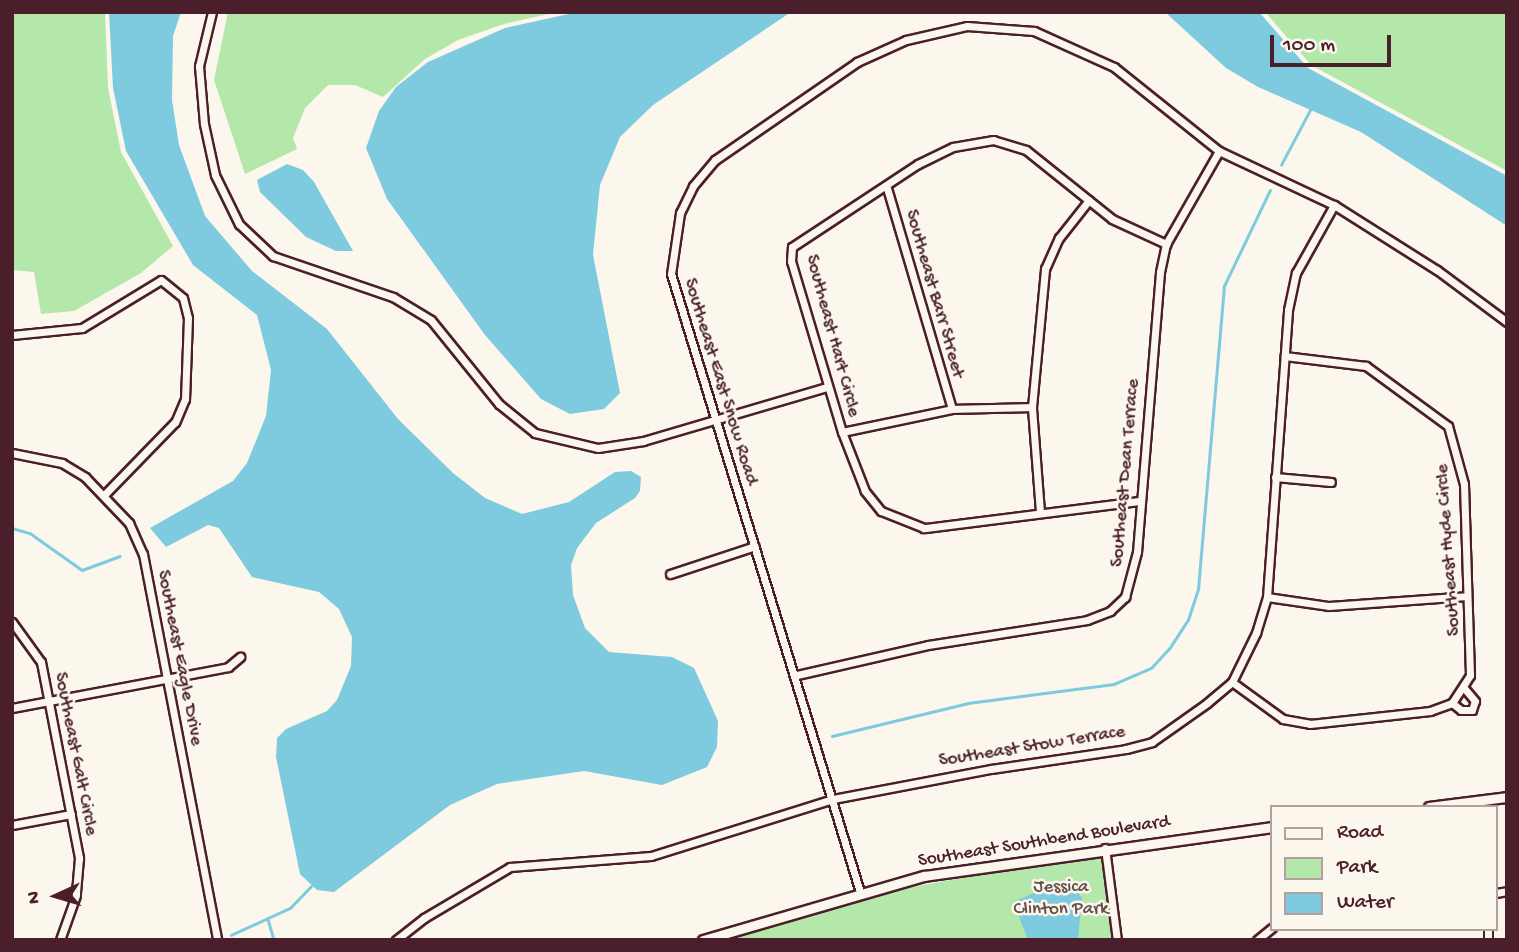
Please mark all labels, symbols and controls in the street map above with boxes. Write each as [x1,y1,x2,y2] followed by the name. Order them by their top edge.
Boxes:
[1274,21,1395,65] scale bar
[1283,34,1335,59] text: 100 m
[899,207,969,381] street label: Southeast Barr Street
[799,252,865,420] street label: Southeast Hart Circle
[678,276,762,488] street label: Southeast East Snow Road
[1106,378,1146,568] street label: Southeast Dean Terrace
[1432,463,1466,637] street label: Southeast Hyde Circle
[151,568,207,748] street label: Southeast Eagle Drive
[48,670,102,838] street label: Southeast Galt Circle
[937,721,1127,773] street label: Southeast Stow Terrace
[1270,805,1498,931] legend
[917,811,1171,873] street label: Southeast Southbend Boulevard
[1337,821,1383,846] text: Road
[1337,856,1377,881] text: Park
[21,861,91,931] north arrow
[1014,877,1108,921] park label: Jessica Clinton Park
[23,891,46,904] text: N
[1337,891,1393,916] text: Water

